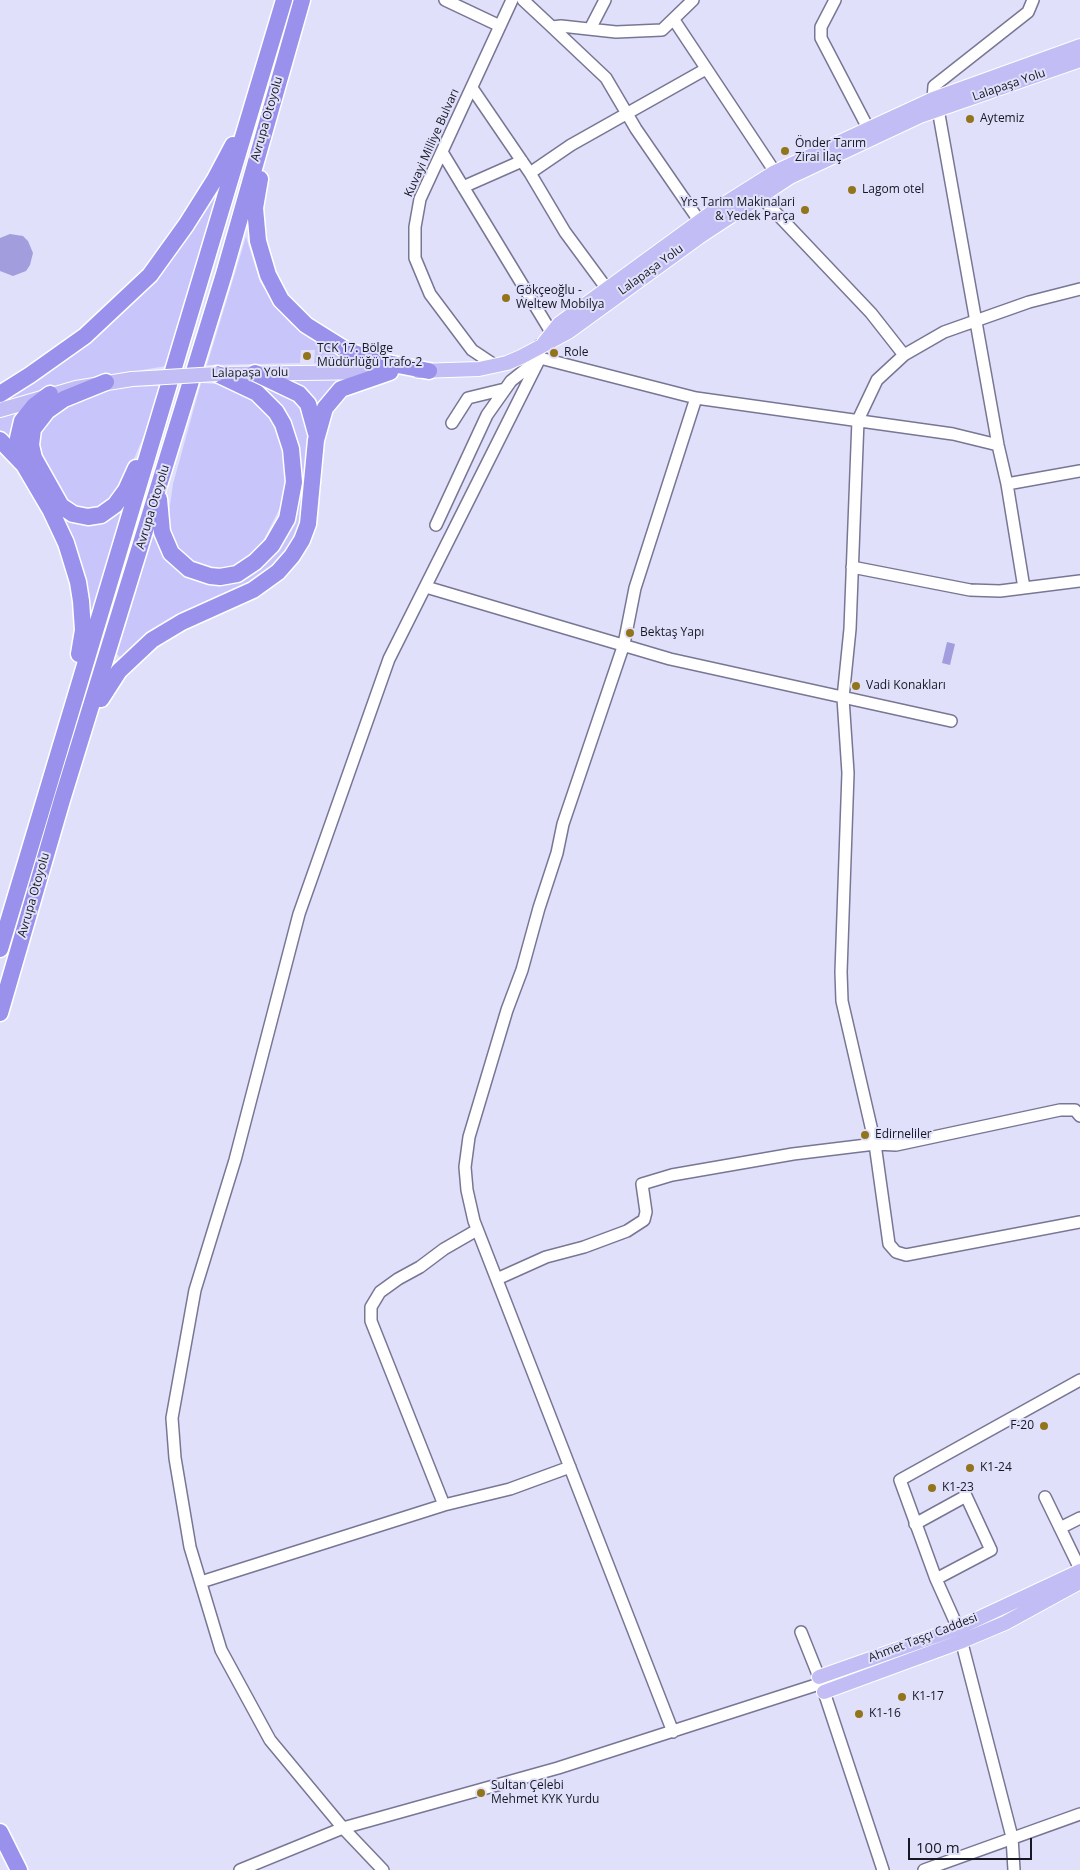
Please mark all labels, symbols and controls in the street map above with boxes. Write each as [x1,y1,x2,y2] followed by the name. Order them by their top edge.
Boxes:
[971,66,1047,104] street label: Lalapaşa Yolu
[248,75,286,163] street label: Avrupa Otoyolu
[402,87,462,199] street label: Kuvayi Milliye Bulvarı
[980,112,1024,126] place label: Aytemiz
[964,113,976,125] marker: Aytemiz
[795,137,866,165] place label: Önder Tarım Zirai İlaç
[779,145,791,157] marker: Önder Tarım Zirai İlaç
[862,183,924,197] place label: Lagom otel
[846,184,858,196] marker: Lagom otel
[681,196,795,224] place label: Yrs Tarim Makinalari & Yedek Parça
[799,204,811,216] marker: Yrs Tarim Makinalari & Yedek Parça
[616,242,686,298] street label: Lalapaşa Yolu
[516,284,604,312] place label: Gökçeoğlu - Weltew Mobilya
[500,292,512,304] marker: Gökçeoğlu - Weltew Mobilya
[317,342,422,370] place label: TCK 17. Bölge Müdürlüğü Trafo-2
[564,346,588,360] place label: Role
[548,347,560,359] marker: Role
[301,350,313,362] marker: TCK 17. Bölge Müdürlüğü Trafo-2
[212,365,288,381] street label: Lalapaşa Yolu
[133,463,173,551] street label: Avrupa Otoyolu
[640,626,704,640] place label: Bektaş Yapı
[624,627,636,639] marker: Bektaş Yapı
[866,679,946,693] place label: Vadi Konakları
[850,680,862,692] marker: Vadi Konakları
[15,851,53,939] street label: Avrupa Otoyolu
[875,1128,932,1142] place label: Edirneliler
[859,1129,871,1141] marker: Edirneliler
[1010,1419,1034,1433] place label: F-20
[1038,1420,1050,1432] marker: F-20
[980,1461,1012,1475] place label: K1-24
[964,1462,976,1474] marker: K1-24
[942,1481,974,1495] place label: K1-23
[926,1482,938,1494] marker: K1-23
[867,1611,979,1665] street label: Ahmet Taşçı Caddesi
[912,1690,944,1704] place label: K1-17
[896,1691,908,1703] marker: K1-17
[869,1707,901,1721] place label: K1-16
[853,1708,865,1720] marker: K1-16
[491,1779,599,1807] place label: Sultan Çelebi Mehmet KYK Yurdu
[475,1787,487,1799] marker: Sultan Çelebi Mehmet KYK Yurdu
[910,1828,1034,1860] scale bar
[916,1837,960,1857] text: 100 m

